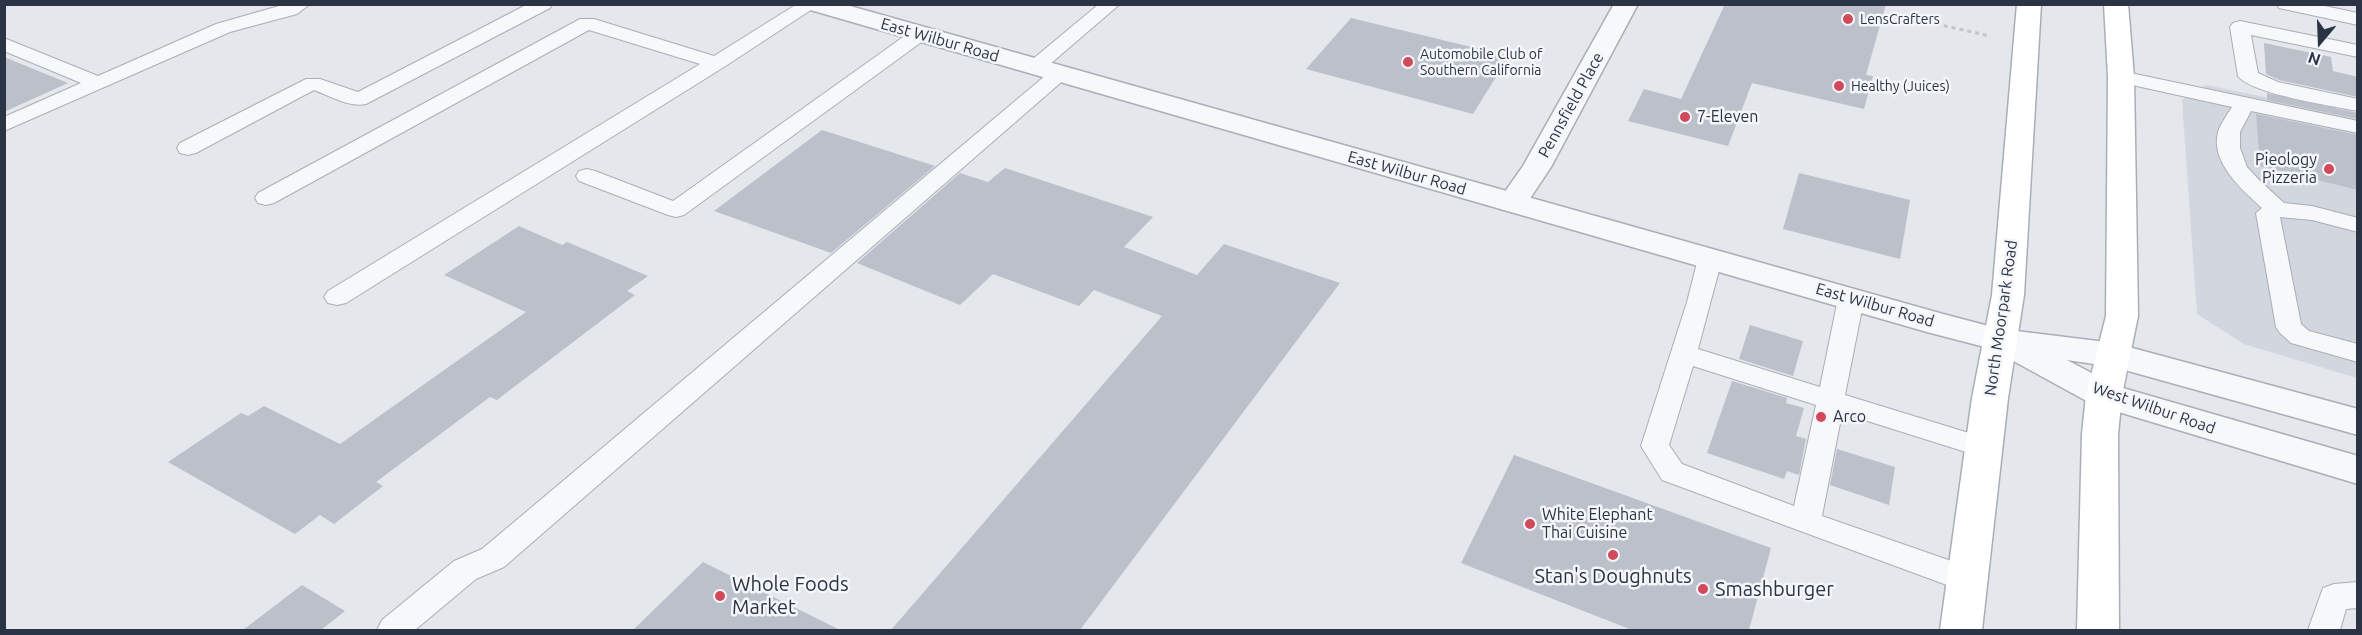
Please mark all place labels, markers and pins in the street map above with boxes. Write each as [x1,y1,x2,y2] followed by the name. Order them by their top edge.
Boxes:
[1860,11,1940,27] place label: LensCrafters
[1841,12,1855,26] marker: LensCrafters
[1420,46,1542,78] place label: Automobile Club of Southern California
[1401,55,1415,69] marker: Automobile Club of Southern California
[1851,78,1950,94] place label: Healthy (Juices)
[1832,79,1846,93] marker: Healthy (Juices)
[1697,107,1758,127] place label: 7-Eleven
[1678,110,1692,124] marker: 7-Eleven
[2255,150,2317,188] place label: Pieology Pizzeria
[2322,162,2336,176] marker: Pieology Pizzeria
[1833,407,1866,427] place label: Arco
[1814,410,1828,424] marker: Arco
[1542,505,1653,543] place label: White Elephant Thai Cuisine
[1523,517,1537,531] marker: White Elephant Thai Cuisine
[1606,548,1620,562] marker: Stan's Doughnuts
[1534,564,1692,588] place label: Stan's Doughnuts
[732,572,849,619] place label: Whole Foods Market
[1715,577,1834,601] place label: Smashburger
[1696,582,1710,596] marker: Smashburger
[713,589,727,603] marker: Whole Foods Market

